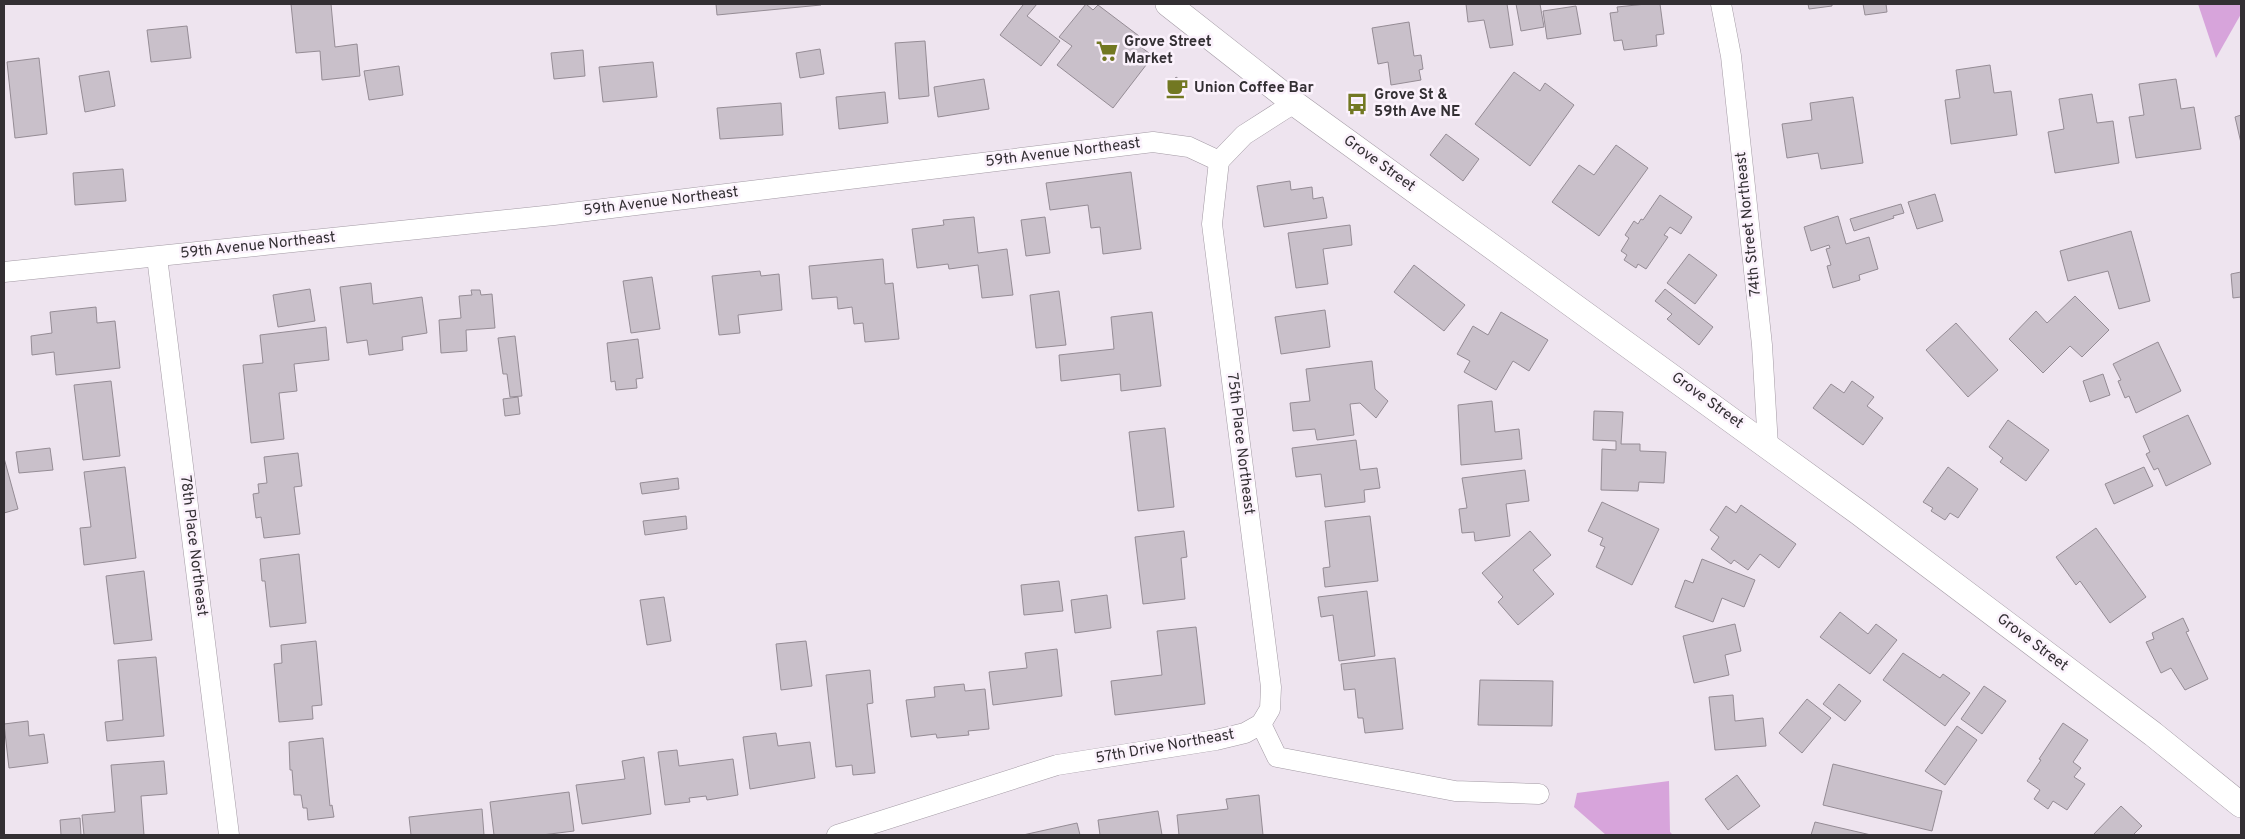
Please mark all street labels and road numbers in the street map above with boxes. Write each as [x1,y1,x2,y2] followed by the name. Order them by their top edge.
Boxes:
[1339,131,1419,197] street label: Grove Street
[984,134,1142,172] street label: 59th Avenue Northeast
[1732,151,1766,297] street label: 74th Street Northeast
[582,183,740,221] street label: 59th Avenue Northeast
[179,228,337,264] street label: 59th Avenue Northeast
[1667,368,1747,434] street label: Grove Street
[1222,372,1258,516] street label: 75th Place Northeast
[175,474,211,618] street label: 78th Place Northeast
[1993,610,2071,676] street label: Grove Street
[1094,725,1236,769] street label: 57th Drive Northeast

